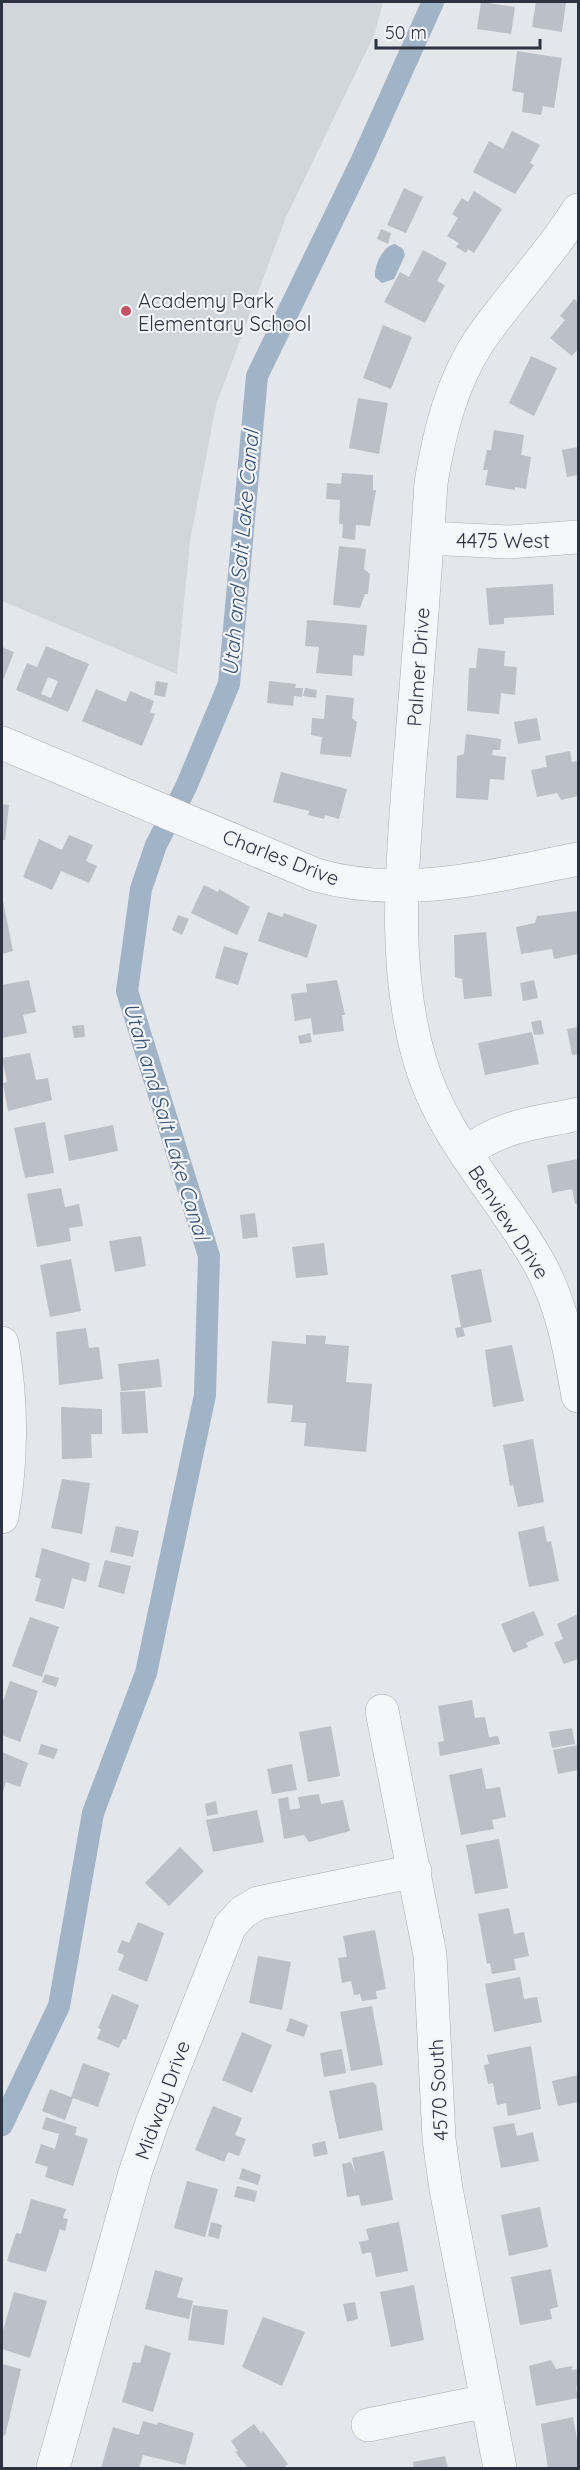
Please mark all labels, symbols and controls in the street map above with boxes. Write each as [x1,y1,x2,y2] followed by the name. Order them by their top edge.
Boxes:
[376,12,540,50] scale bar
[385,21,427,44] text: 50 m
[138,288,311,336] place label: Academy Park Elementary School
[119,304,133,318] marker: Academy Park Elementary School
[216,427,264,677] water label: Utah and Salt Lake Canal
[456,528,550,553] street label: 4475 West
[401,607,435,727] street label: Palmer Drive
[219,823,343,891] street label: Charles Drive
[119,999,216,1245] water label: Utah and Salt Lake Canal
[463,1160,555,1284] street label: Benview Drive
[129,2037,195,2163] street label: Midway Drive
[423,2038,453,2142] street label: 4570 South

